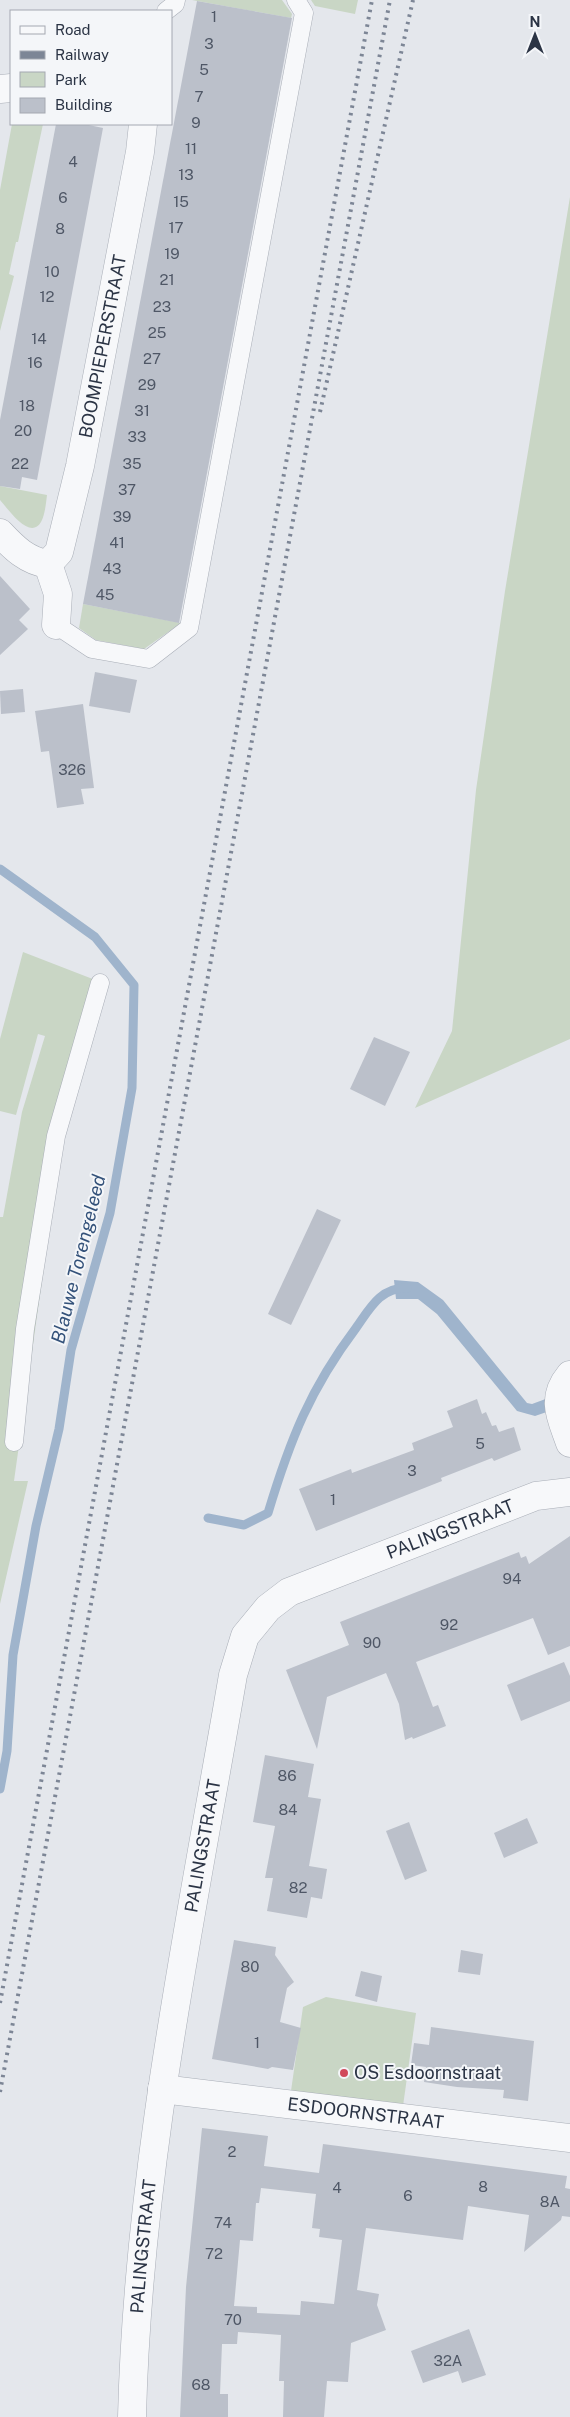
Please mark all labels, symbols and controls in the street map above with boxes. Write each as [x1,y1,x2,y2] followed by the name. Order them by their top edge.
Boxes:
[211,8,217,25] house number: 1
[10,10,172,125] legend
[510,10,560,60] north arrow
[530,14,540,30] text: N
[55,21,91,38] text: Road
[204,35,214,52] house number: 3
[55,46,109,63] text: Railway
[199,61,209,78] house number: 5
[55,71,87,88] text: Park
[194,88,204,105] house number: 7
[55,96,113,113] text: Building
[191,114,201,131] house number: 9
[185,140,197,157] house number: 11
[68,153,78,170] house number: 4
[178,166,194,183] house number: 13
[58,189,68,206] house number: 6
[173,193,189,210] house number: 15
[168,219,184,236] house number: 17
[55,220,65,237] house number: 8
[164,245,180,262] house number: 19
[75,252,130,440] street label: BOOMPIEPERSTRAAT
[44,263,60,280] house number: 10
[159,271,175,288] house number: 21
[39,288,55,305] house number: 12
[153,298,171,315] house number: 23
[148,324,166,341] house number: 25
[31,330,47,347] house number: 14
[143,350,161,367] house number: 27
[27,354,43,371] house number: 16
[138,376,156,393] house number: 29
[19,397,35,414] house number: 18
[134,402,150,419] house number: 31
[14,422,32,439] house number: 20
[128,428,146,445] house number: 33
[11,455,29,472] house number: 22
[122,455,142,472] house number: 35
[118,481,136,498] house number: 37
[113,508,131,525] house number: 39
[109,534,125,551] house number: 41
[103,560,121,577] house number: 43
[96,586,114,603] house number: 45
[58,761,86,778] house number: 326
[46,1172,110,1346] water label: Blauwe Torengeleed
[475,1435,485,1452] house number: 5
[407,1462,417,1479] house number: 3
[330,1491,336,1508] house number: 1
[383,1495,517,1563] street label: PALINGSTRAAT
[503,1570,521,1587] house number: 94
[440,1616,458,1633] house number: 92
[363,1634,381,1651] house number: 90
[278,1767,296,1784] house number: 86
[180,1777,225,1914] street label: PALINGSTRAAT
[278,1801,298,1818] house number: 84
[289,1879,307,1896] house number: 82
[241,1958,259,1975] house number: 80
[254,2034,260,2051] house number: 1
[354,2062,501,2083] place label: OS Esdoornstraat
[338,2067,350,2079] marker: OS Esdoornstraat
[286,2093,445,2133] street label: ESDOORNSTRAAT
[228,2143,237,2160] house number: 2
[126,2178,160,2314] street label: PALINGSTRAAT
[478,2178,488,2195] house number: 8
[332,2179,342,2196] house number: 4
[403,2187,413,2204] house number: 6
[540,2193,561,2210] house number: 8A
[214,2214,232,2231] house number: 74
[205,2245,223,2262] house number: 72
[224,2311,242,2328] house number: 70
[433,2352,463,2369] house number: 32A
[192,2376,210,2393] house number: 68

